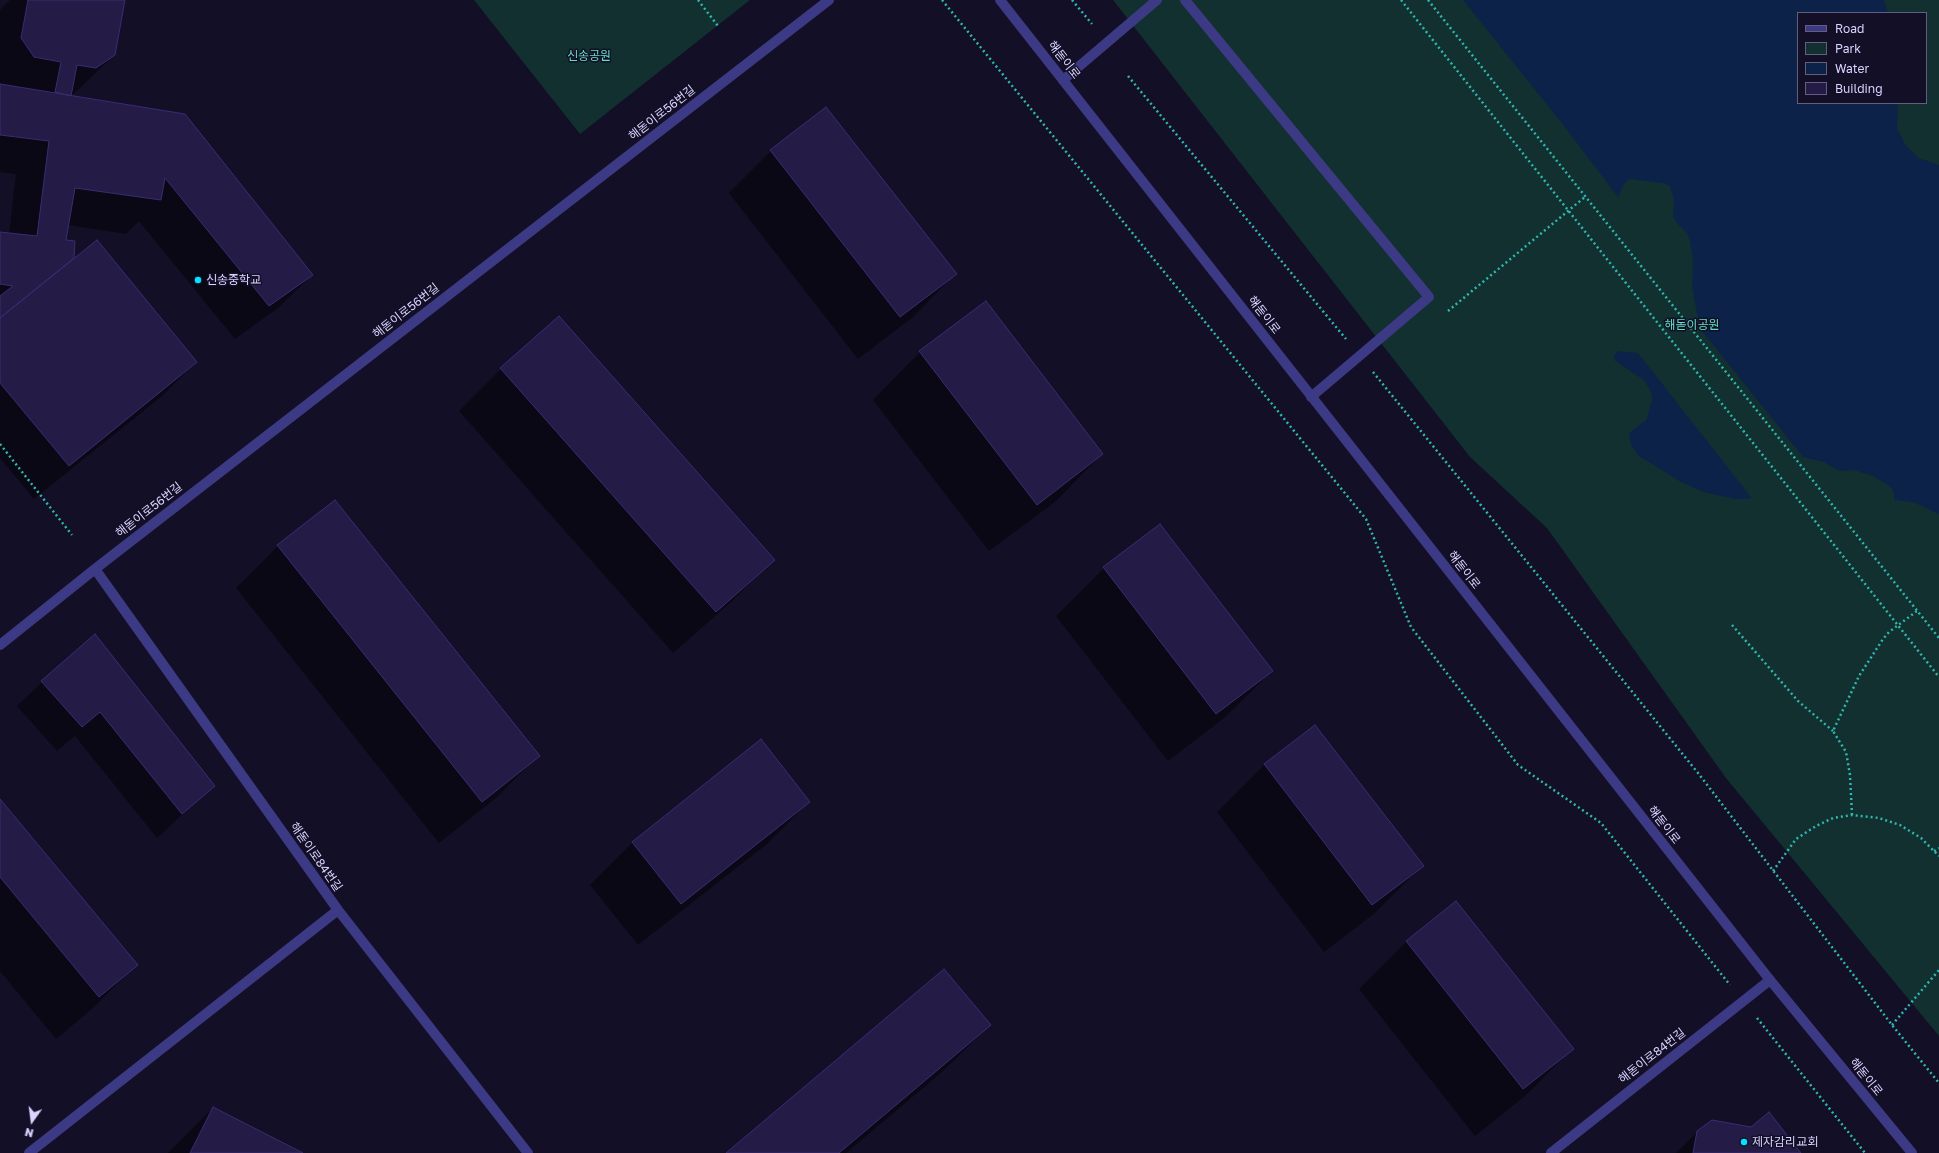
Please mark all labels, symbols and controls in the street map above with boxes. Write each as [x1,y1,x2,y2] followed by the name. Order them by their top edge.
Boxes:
[1797,12,1927,104] legend
[1835,21,1864,36] text: Road
[1045,38,1083,82] street label: 해돋이로
[1835,41,1861,56] text: Park
[567,49,611,63] park label: 신송공원
[1835,61,1869,76] text: Water
[1835,81,1883,96] text: Building
[626,83,698,143] street label: 해돋이로56번길
[206,273,261,287] place label: 신송중학교
[193,275,203,285] marker: 신송중학교
[370,281,442,341] street label: 해돋이로56번길
[1245,293,1283,337] street label: 해돋이로
[1664,318,1720,332] park label: 해돋이공원
[113,480,185,540] street label: 해돋이로56번길
[1445,548,1483,592] street label: 해돋이로
[1645,803,1683,847] street label: 해돋이로
[287,820,345,894] street label: 해돋이로84번길
[1616,1025,1688,1087] street label: 해돋이로84번길
[1847,1055,1885,1099] street label: 해돋이로
[12,1101,52,1141] north arrow
[23,1126,35,1140] text: N
[1752,1135,1818,1149] place label: 제자감리교회
[1739,1137,1749,1147] marker: 제자감리교회

